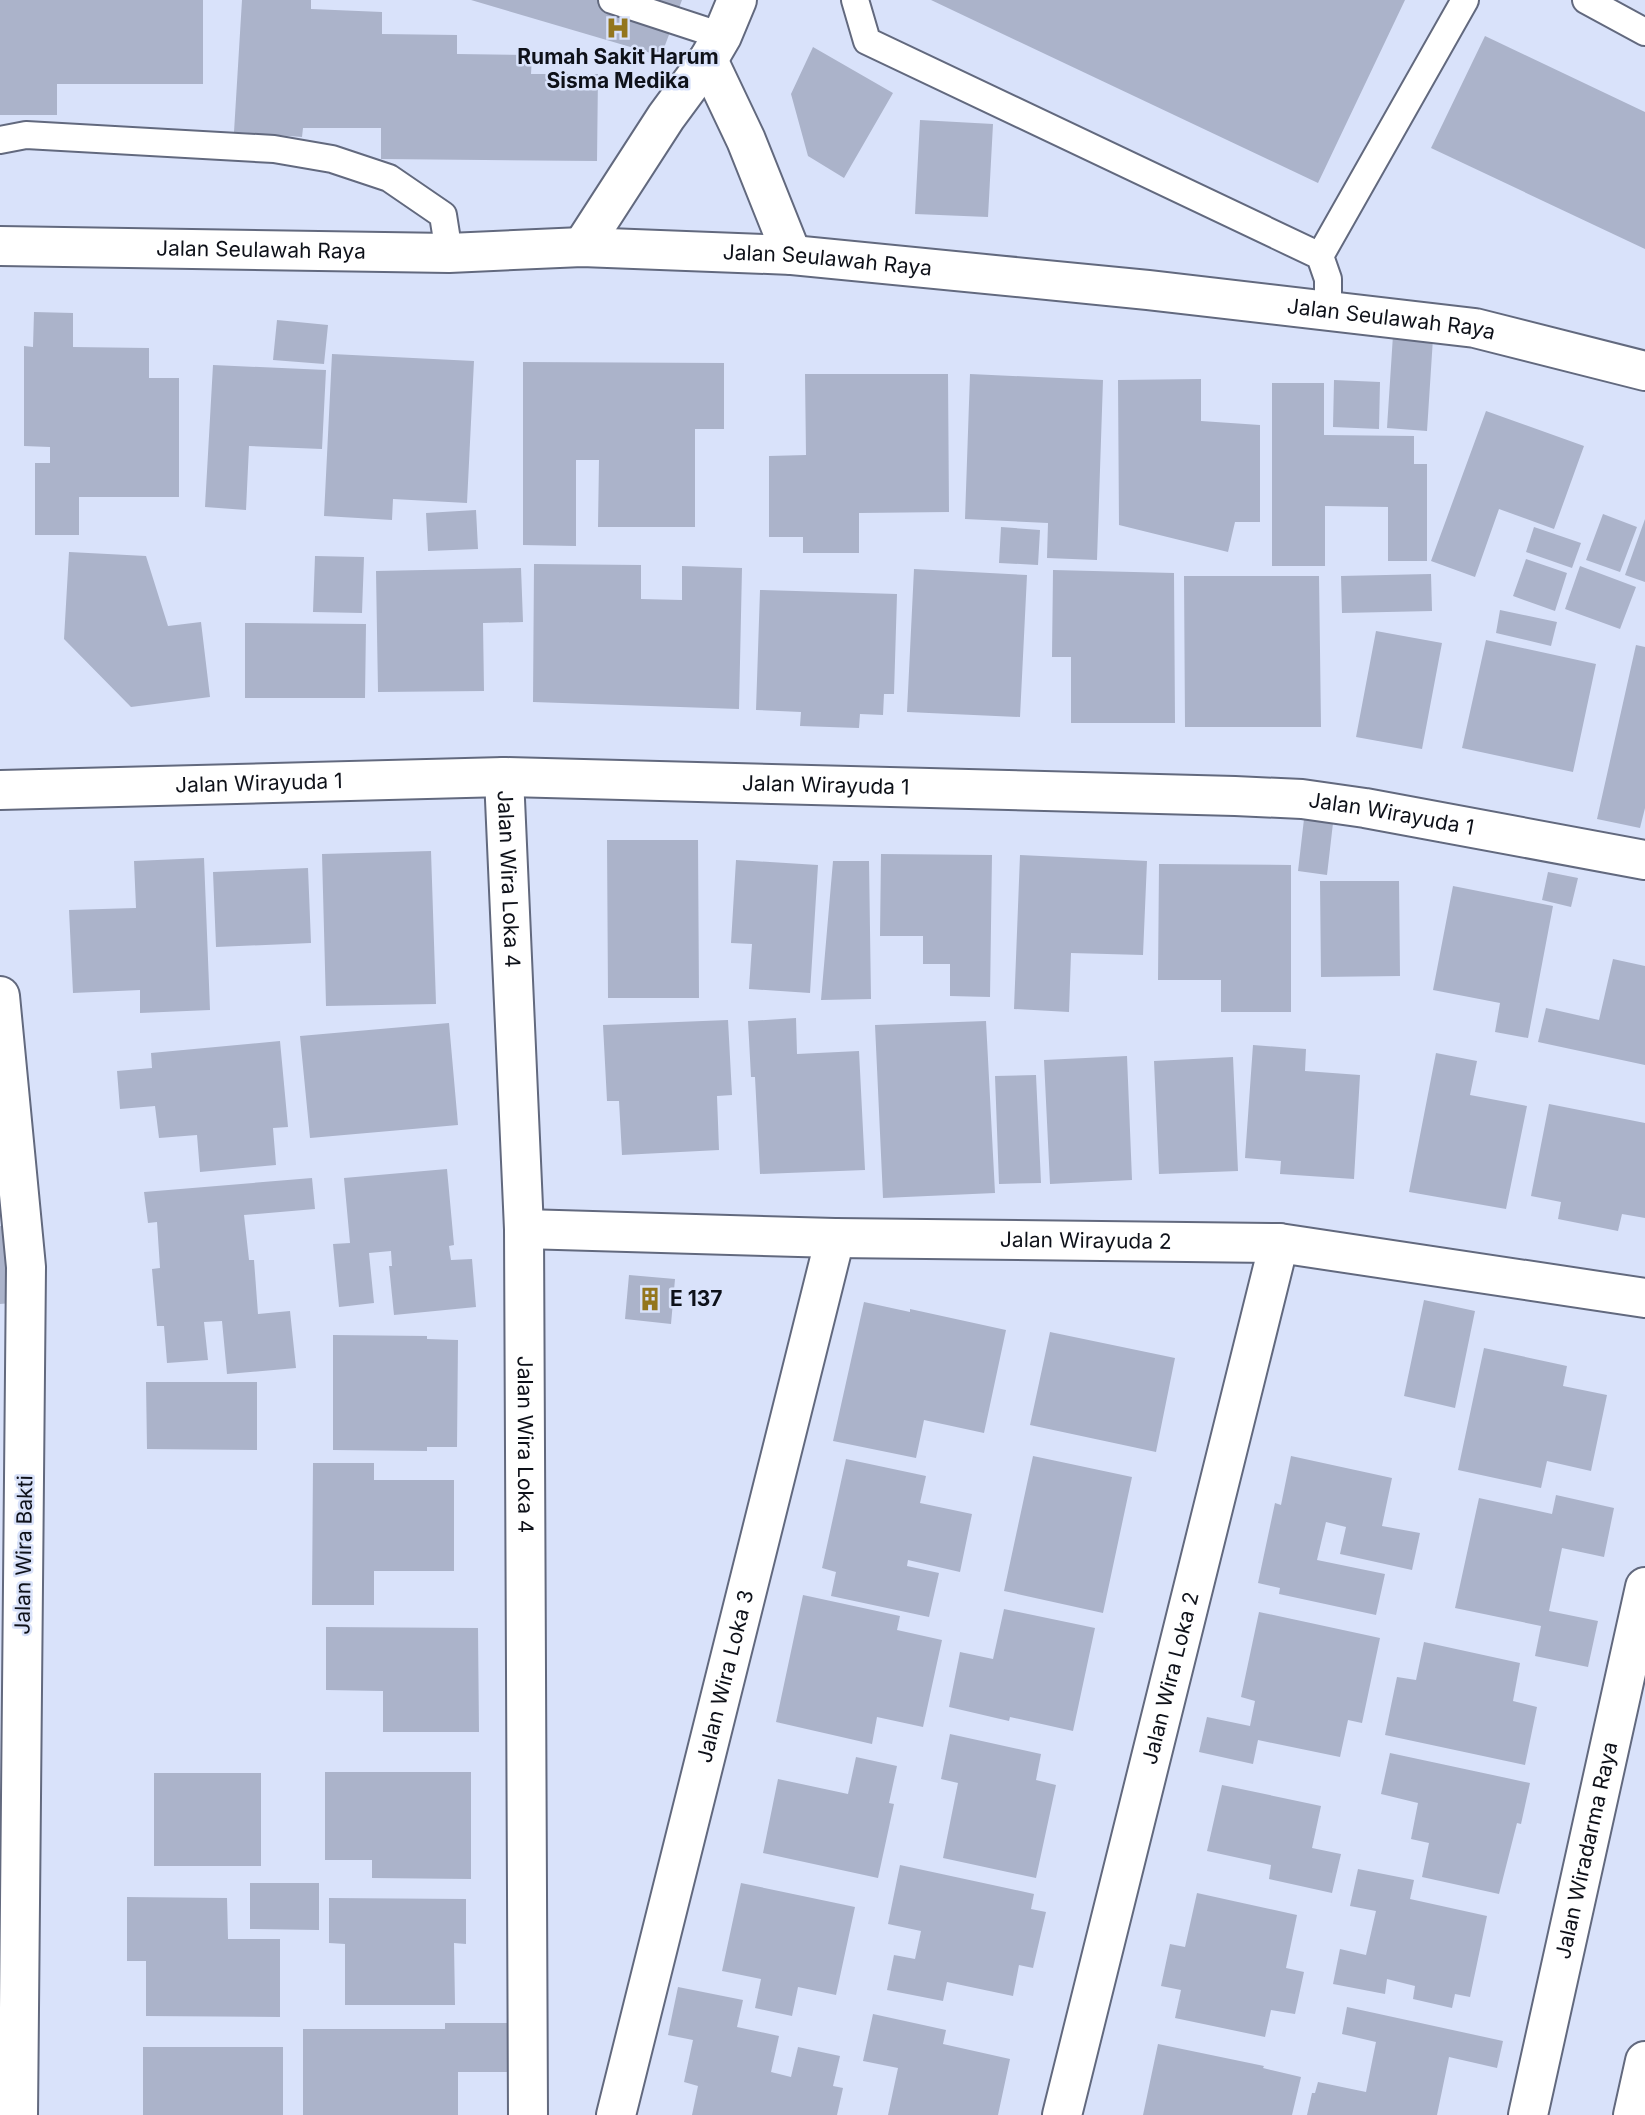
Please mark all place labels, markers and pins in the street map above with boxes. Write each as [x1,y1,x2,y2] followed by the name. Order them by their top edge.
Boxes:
[604,14,632,42] hospital icon: Rumah Sakit Harum Sisma Medika
[517,44,719,93] place label: Rumah Sakit Harum Sisma Medika
[636,1285,664,1313] building icon: E 137
[670,1286,723,1311] place label: E 137

